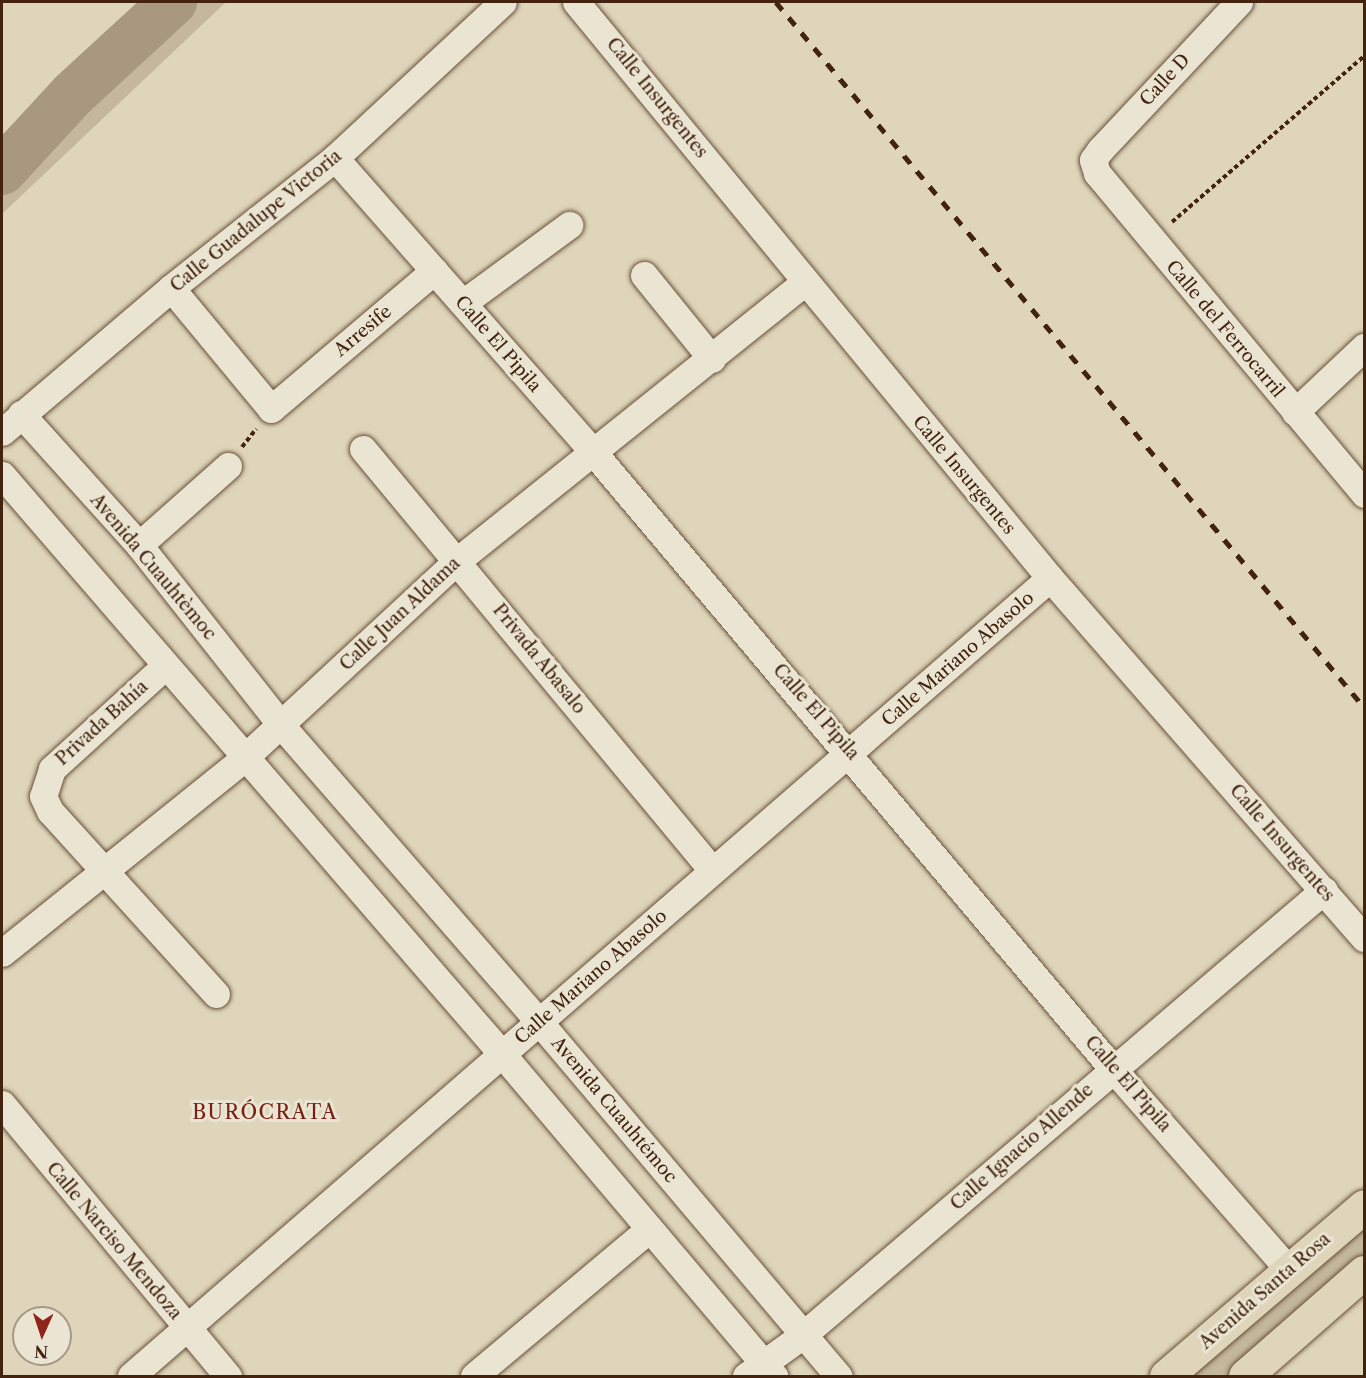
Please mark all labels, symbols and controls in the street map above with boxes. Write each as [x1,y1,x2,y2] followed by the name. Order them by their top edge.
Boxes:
[602,34,712,162] street label: Calle Insurgentes
[1135,49,1195,111] street label: Calle D
[166,145,346,297] street label: Calle Guadalupe Victoria
[1161,256,1289,402] street label: Calle del Ferrocarril
[450,292,546,396] street label: Calle El Pipila
[330,301,396,361] street label: Arresife
[908,411,1020,539] street label: Calle Insurgentes
[86,490,220,644] street label: Avenida Cuauhtèmoc
[335,553,465,675] street label: Calle Juan Aldama
[877,587,1039,731] street label: Calle Mariano Abasolo
[488,599,590,719] street label: Privada Abasalo
[768,660,864,764] street label: Calle El Pipila
[51,676,153,770] street label: Privada Bahía
[1225,780,1339,906] street label: Calle Insurgentes
[510,905,672,1049] street label: Calle Mariano Abasolo
[1080,1032,1176,1136] street label: Calle El Pipila
[547,1033,681,1187] street label: Avenida Cuauhtémoc
[946,1079,1098,1215] street label: Calle Ignacio Allende
[192,1100,338,1124] district label: BURÓCRATA
[42,1158,186,1324] street label: Calle Narciso Mendoza
[1195,1228,1335,1354] street label: Avenida Santa Rosa
[12,1306,72,1366] north arrow
[34,1342,49,1362] text: N

